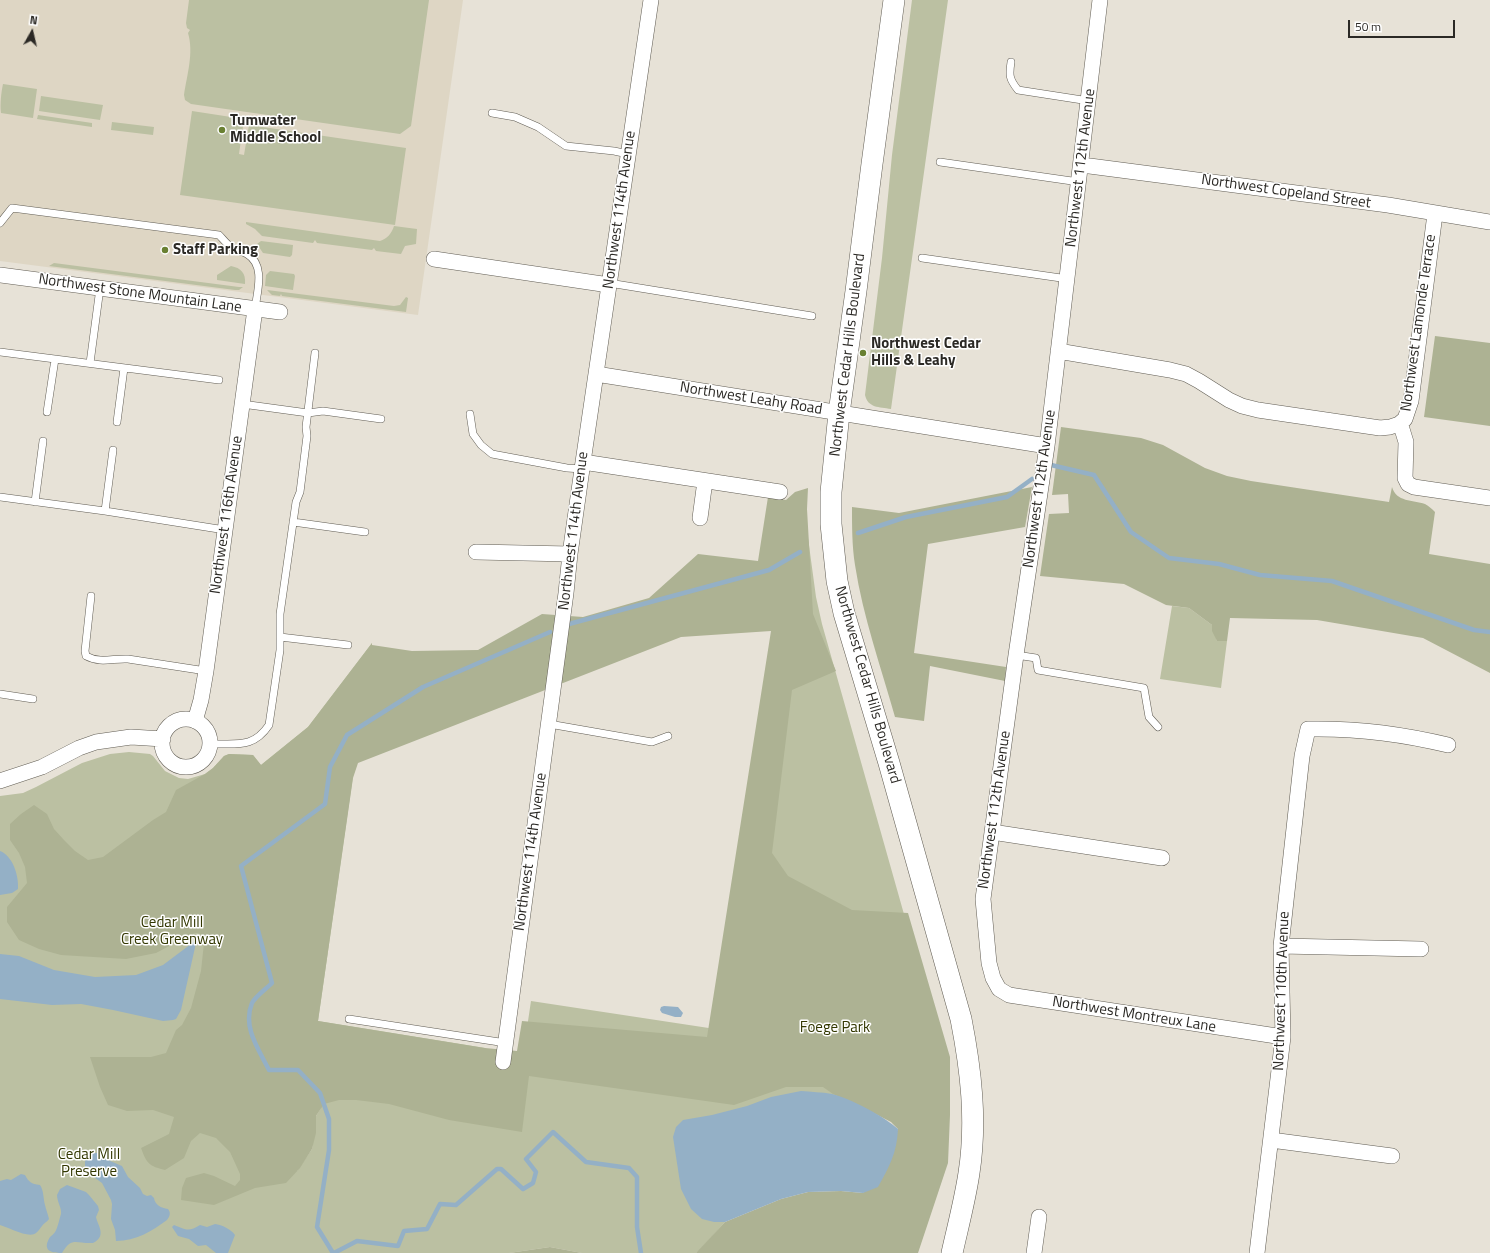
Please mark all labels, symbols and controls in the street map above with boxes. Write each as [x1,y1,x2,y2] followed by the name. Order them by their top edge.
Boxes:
[12,12,52,52] north arrow
[29,12,39,29] text: N
[1350,12,1457,38] scale bar
[1355,17,1381,36] text: 50 m
[1062,88,1100,248] street label: Northwest 112th Avenue
[230,112,321,147] place label: Tumwater Middle School
[217,125,227,135] marker: Tumwater Middle School
[600,130,640,290] street label: Northwest 114th Avenue
[1200,171,1372,213] street label: Northwest Copeland Street
[1398,233,1440,413] street label: Northwest Lamonde Terrace
[173,241,258,259] place label: Staff Parking
[160,245,170,255] marker: Staff Parking
[827,252,869,458] street label: Northwest Cedar Hills Boulevard
[37,271,243,317] street label: Northwest Stone Mountain Lane
[871,335,981,370] place label: Northwest Cedar Hills & Leahy
[858,348,868,358] marker: Northwest Cedar Hills & Leahy
[678,379,824,419] street label: Northwest Leahy Road
[1020,409,1060,569] street label: Northwest 112th Avenue
[207,435,247,595] street label: Northwest 116th Avenue
[555,451,593,611] street label: Northwest 114th Avenue
[830,584,904,786] street label: Northwest Cedar Hills Boulevard
[975,730,1015,890] street label: Northwest 112th Avenue
[511,772,551,932] street label: Northwest 114th Avenue
[1270,911,1294,1071] street label: Northwest 110th Avenue
[121,914,223,949] park label: Cedar Mill Creek Greenway
[1051,993,1217,1037] street label: Northwest Montreux Lane
[800,1019,870,1037] park label: Foege Park
[58,1146,120,1181] park label: Cedar Mill Preserve

